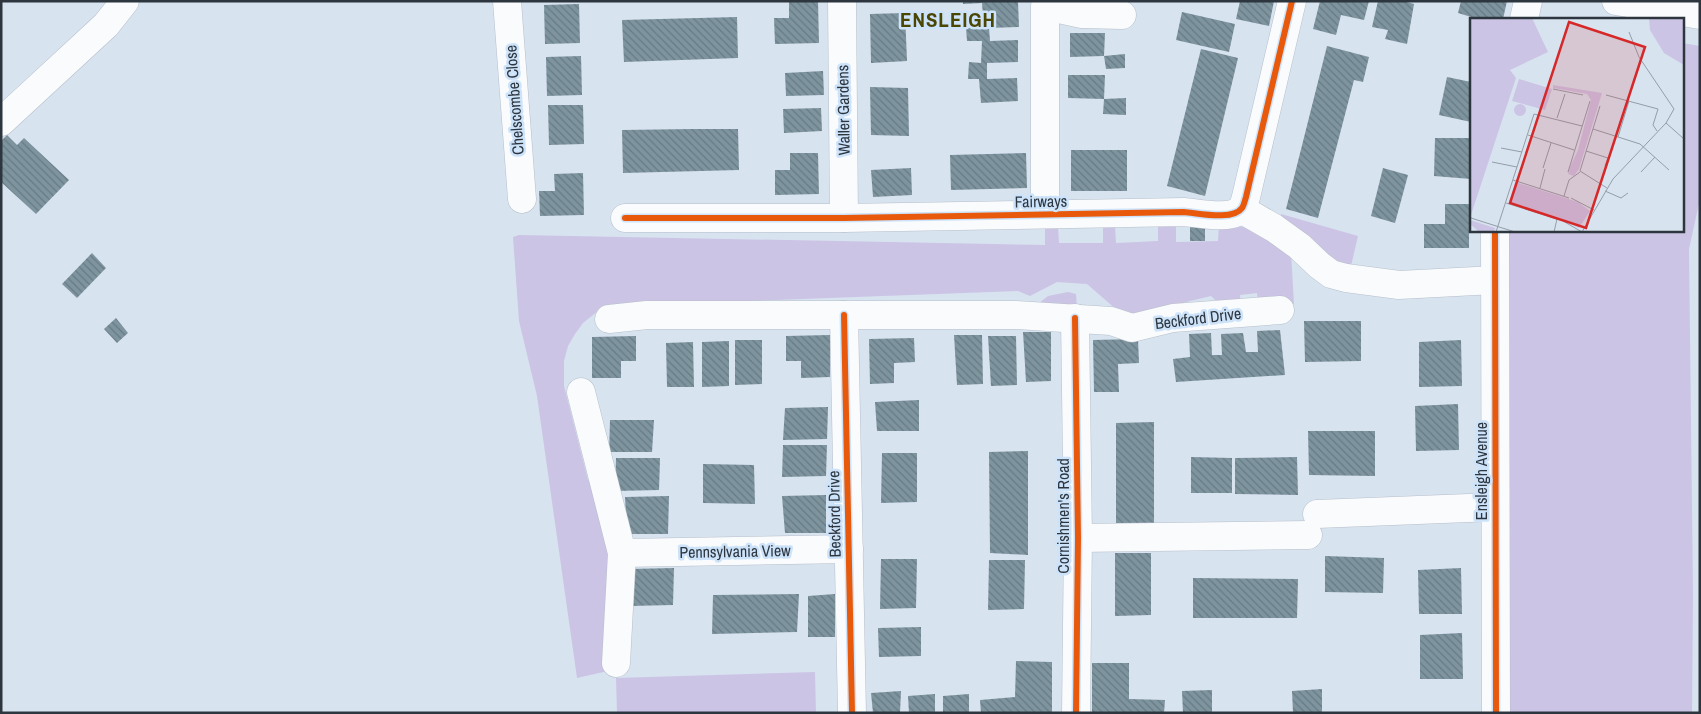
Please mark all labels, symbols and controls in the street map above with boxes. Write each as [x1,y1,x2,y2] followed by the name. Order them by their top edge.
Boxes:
[900,5,996,34] district label: ENSLEIGH
[1470,18,1684,231] inset map
[499,44,529,156] street label: Chelscombe Close
[831,64,855,156] street label: Waller Gardens
[1015,190,1067,212] street label: Fairways
[1154,302,1242,334] street label: Beckford Drive
[1470,422,1492,520] street label: Ensleigh Avenue
[1052,458,1074,574] street label: Cornishmen's Road
[822,470,846,558] street label: Beckford Drive
[679,539,791,563] street label: Pennsylvania View

